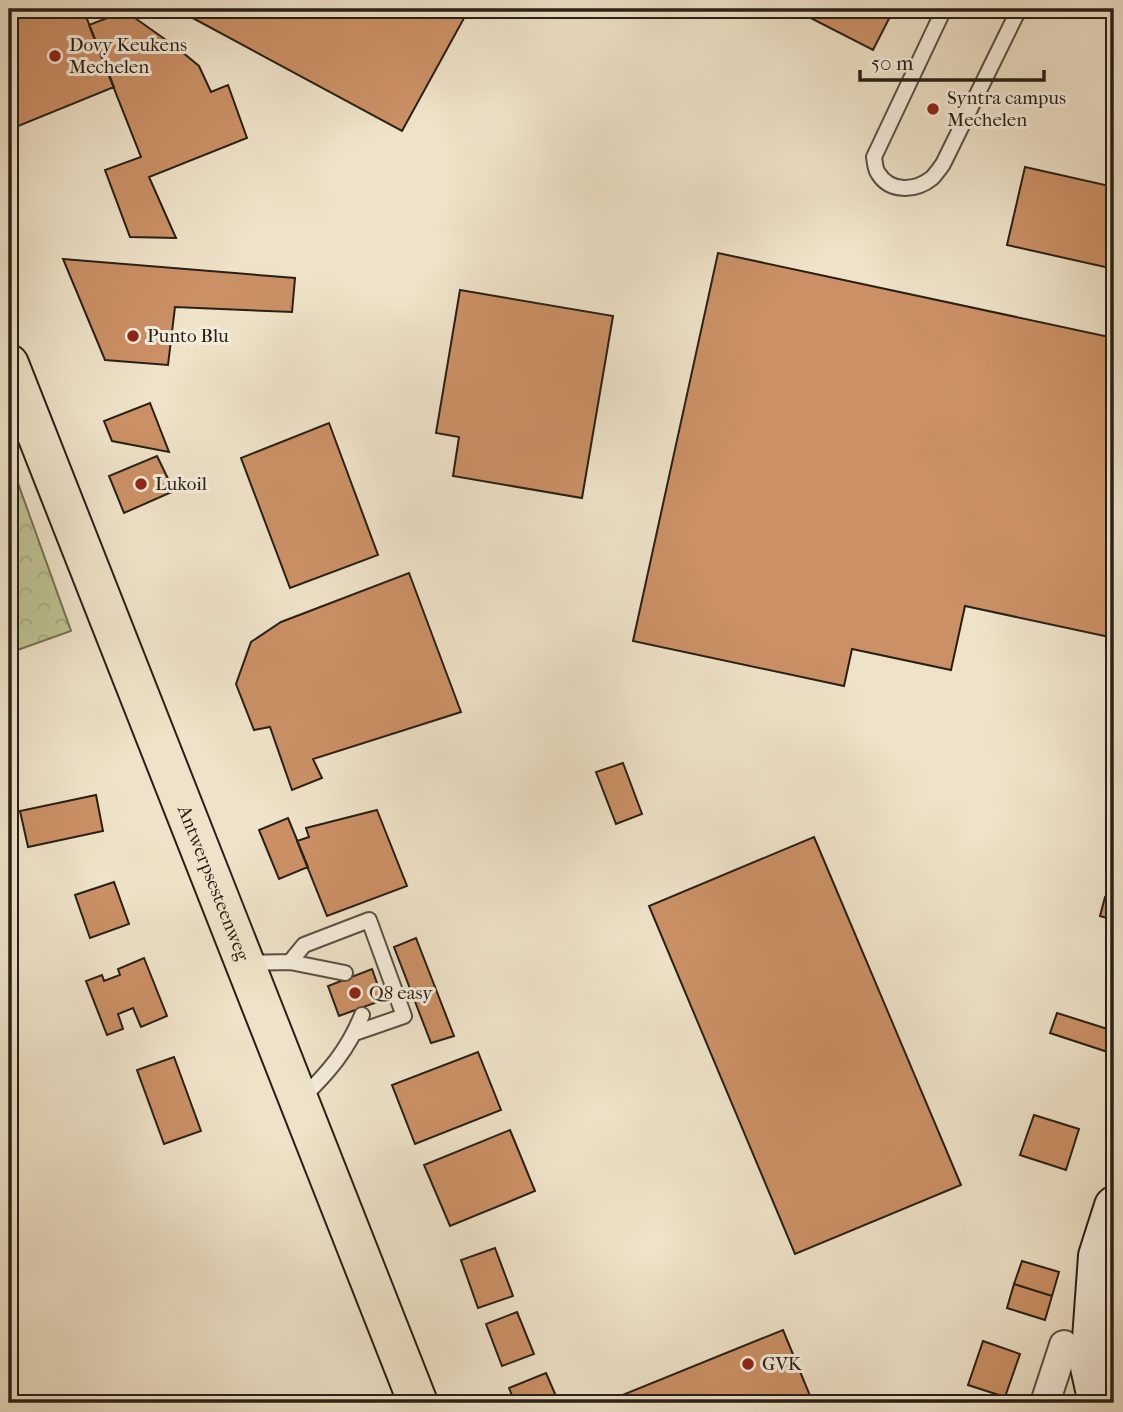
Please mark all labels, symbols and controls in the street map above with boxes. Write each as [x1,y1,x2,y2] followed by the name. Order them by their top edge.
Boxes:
[69,34,187,78] place label: Dovy Keukens Mechelen
[860,38,1044,82] scale bar
[47,48,63,64] marker: Dovy Keukens Mechelen
[871,51,914,75] text: 50 m
[947,87,1066,131] place label: Syntra campus Mechelen
[925,101,941,117] marker: Syntra campus Mechelen
[147,325,229,347] place label: Punto Blu
[125,328,141,344] marker: Punto Blu
[155,473,207,495] place label: Lukoil
[133,476,149,492] marker: Lukoil
[173,801,254,965] street label: Antwerpsesteenweg
[369,982,433,1004] place label: Q8 easy
[347,985,363,1001] marker: Q8 easy
[762,1353,803,1375] place label: GVK
[740,1356,756,1372] marker: GVK

